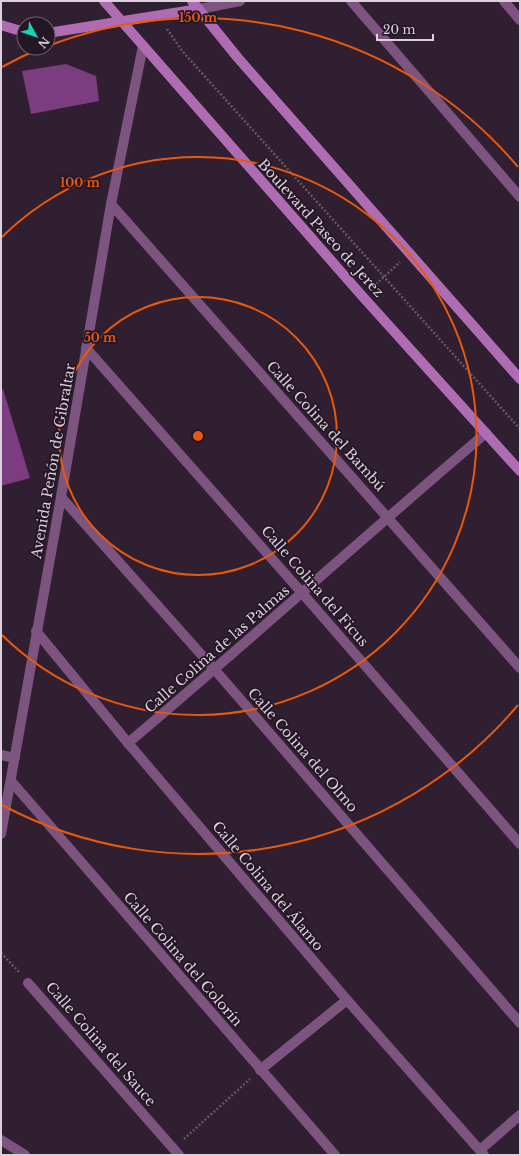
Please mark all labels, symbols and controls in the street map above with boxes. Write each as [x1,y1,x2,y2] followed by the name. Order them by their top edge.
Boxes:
[179,10,218,25] text: 150 m
[16,16,56,56] north arrow
[377,16,433,42] scale bar
[383,22,415,37] text: 20 m
[35,34,52,51] text: N
[254,155,388,301] street label: Boulevard Paseo de Jerez
[60,175,101,190] text: 100 m
[84,330,117,345] text: 50 m
[263,357,390,495] street label: Calle Colina del Bambú
[27,362,79,561] street label: Avenida Peñón de Gibraltar
[191,429,205,443] centre of rings
[258,522,372,650] street label: Calle Colina del Ficus
[141,581,293,717] street label: Calle Colina de las Palmas
[244,684,362,816] street label: Calle Colina del Olmo
[208,817,328,955] street label: Calle Colina del Álamo
[120,888,247,1030] street label: Calle Colina del Colorín
[42,978,160,1110] street label: Calle Colina del Sauce

